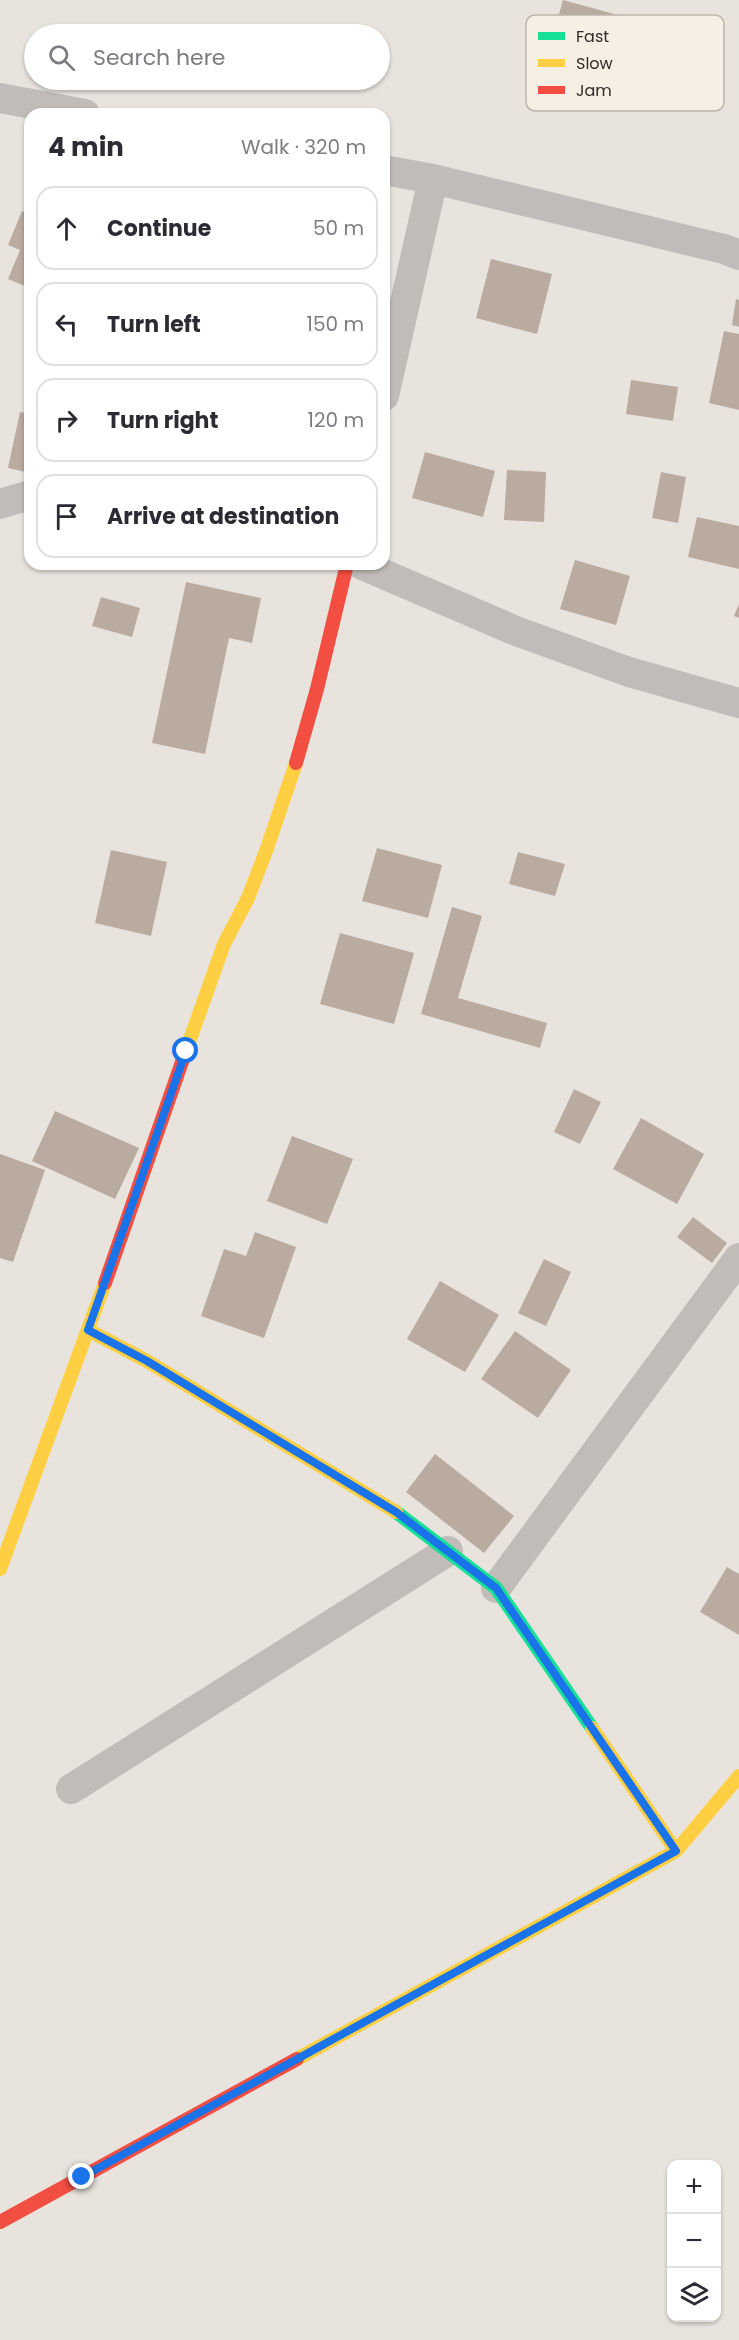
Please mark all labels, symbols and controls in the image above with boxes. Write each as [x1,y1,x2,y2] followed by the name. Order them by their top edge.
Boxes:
[526,15,724,111] legend
[24,24,390,90] search box
[576,25,609,48] text: Fast
[45,41,78,74] icon: search
[93,42,226,73] text: Search here
[576,52,613,75] text: Slow
[576,79,612,102] text: Jam
[48,129,124,165] text: 4 min
[241,133,366,161] text: Walk · 320 m
[50,212,83,245] icon: ahead
[107,213,211,244] text: Continue
[313,214,364,242] text: 50 m
[50,308,83,341] icon: left
[107,309,201,340] text: Turn left
[307,310,364,338] text: 150 m
[50,404,83,437] icon: right
[107,405,218,436] text: Turn right
[308,406,364,434] text: 120 m
[50,500,83,533] icon: arrive
[107,501,339,532] text: Arrive at destination
[172,1037,198,1063] route start
[667,2160,721,2322] map controls
[667,2160,721,2214] button: +
[68,2163,94,2189] route end
[667,2214,721,2268] button: −
[667,2268,721,2322] button: layers

